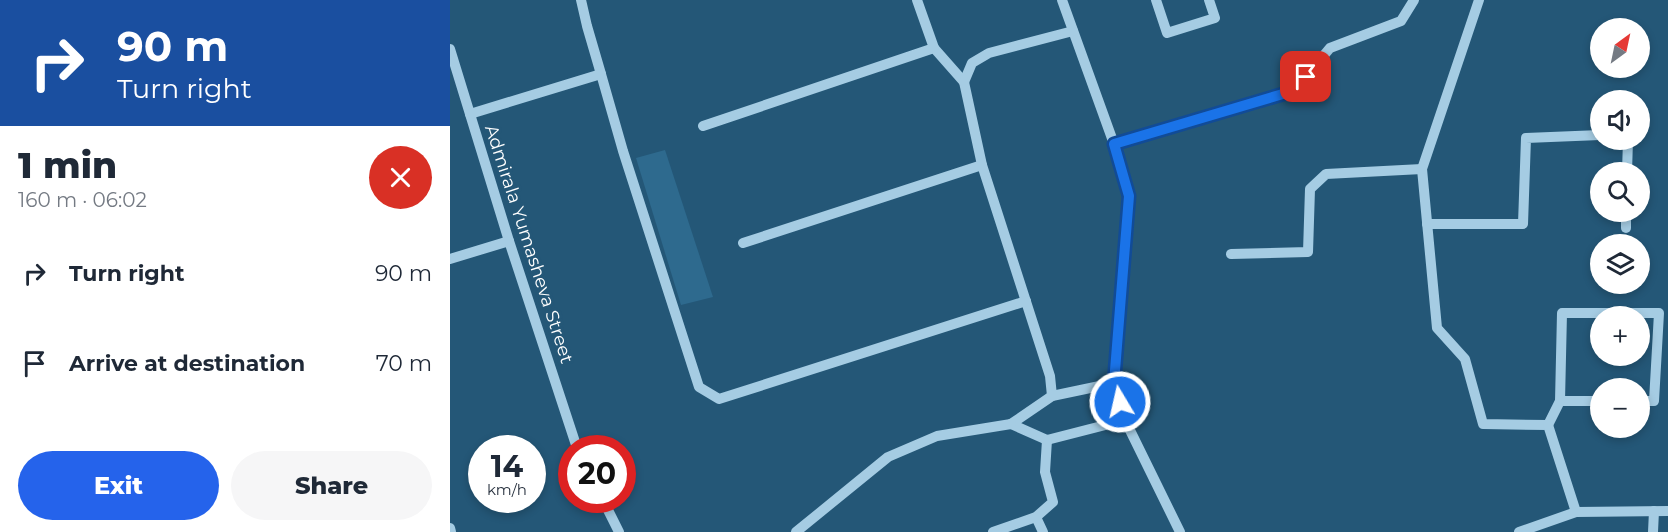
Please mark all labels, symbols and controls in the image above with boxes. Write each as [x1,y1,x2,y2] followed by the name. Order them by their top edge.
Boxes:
[1590,18,1650,78] north arrow
[1590,18,1650,438] map controls
[117,20,228,72] text: 90 m
[18,24,96,102] icon: right
[1280,51,1331,102] pin
[1289,60,1322,93] icon: arrive
[117,72,252,105] text: Turn right
[1590,90,1650,150] button: sound
[480,122,578,366] street label: Admirala Yumasheva Street
[18,143,117,187] text: 1 min
[369,146,432,209] button: close
[1590,162,1650,222] button: search
[18,188,147,212] text: 160 m · 06:02
[1590,234,1650,294] button: layers
[18,257,51,290] icon: right
[69,260,184,287] text: Turn right
[375,260,432,287] text: 90 m
[1590,306,1650,366] button: +
[18,347,51,380] icon: arrive
[69,350,305,377] text: Arrive at destination
[376,350,432,377] text: 70 m
[1088,370,1152,434] position arrow
[1590,378,1650,438] button: −
[558,435,636,513] speed limit sign: 20
[491,448,523,485] text: 14
[18,451,219,520] button: Exit
[231,451,432,520] button: Share
[487,480,527,499] text: km/h

